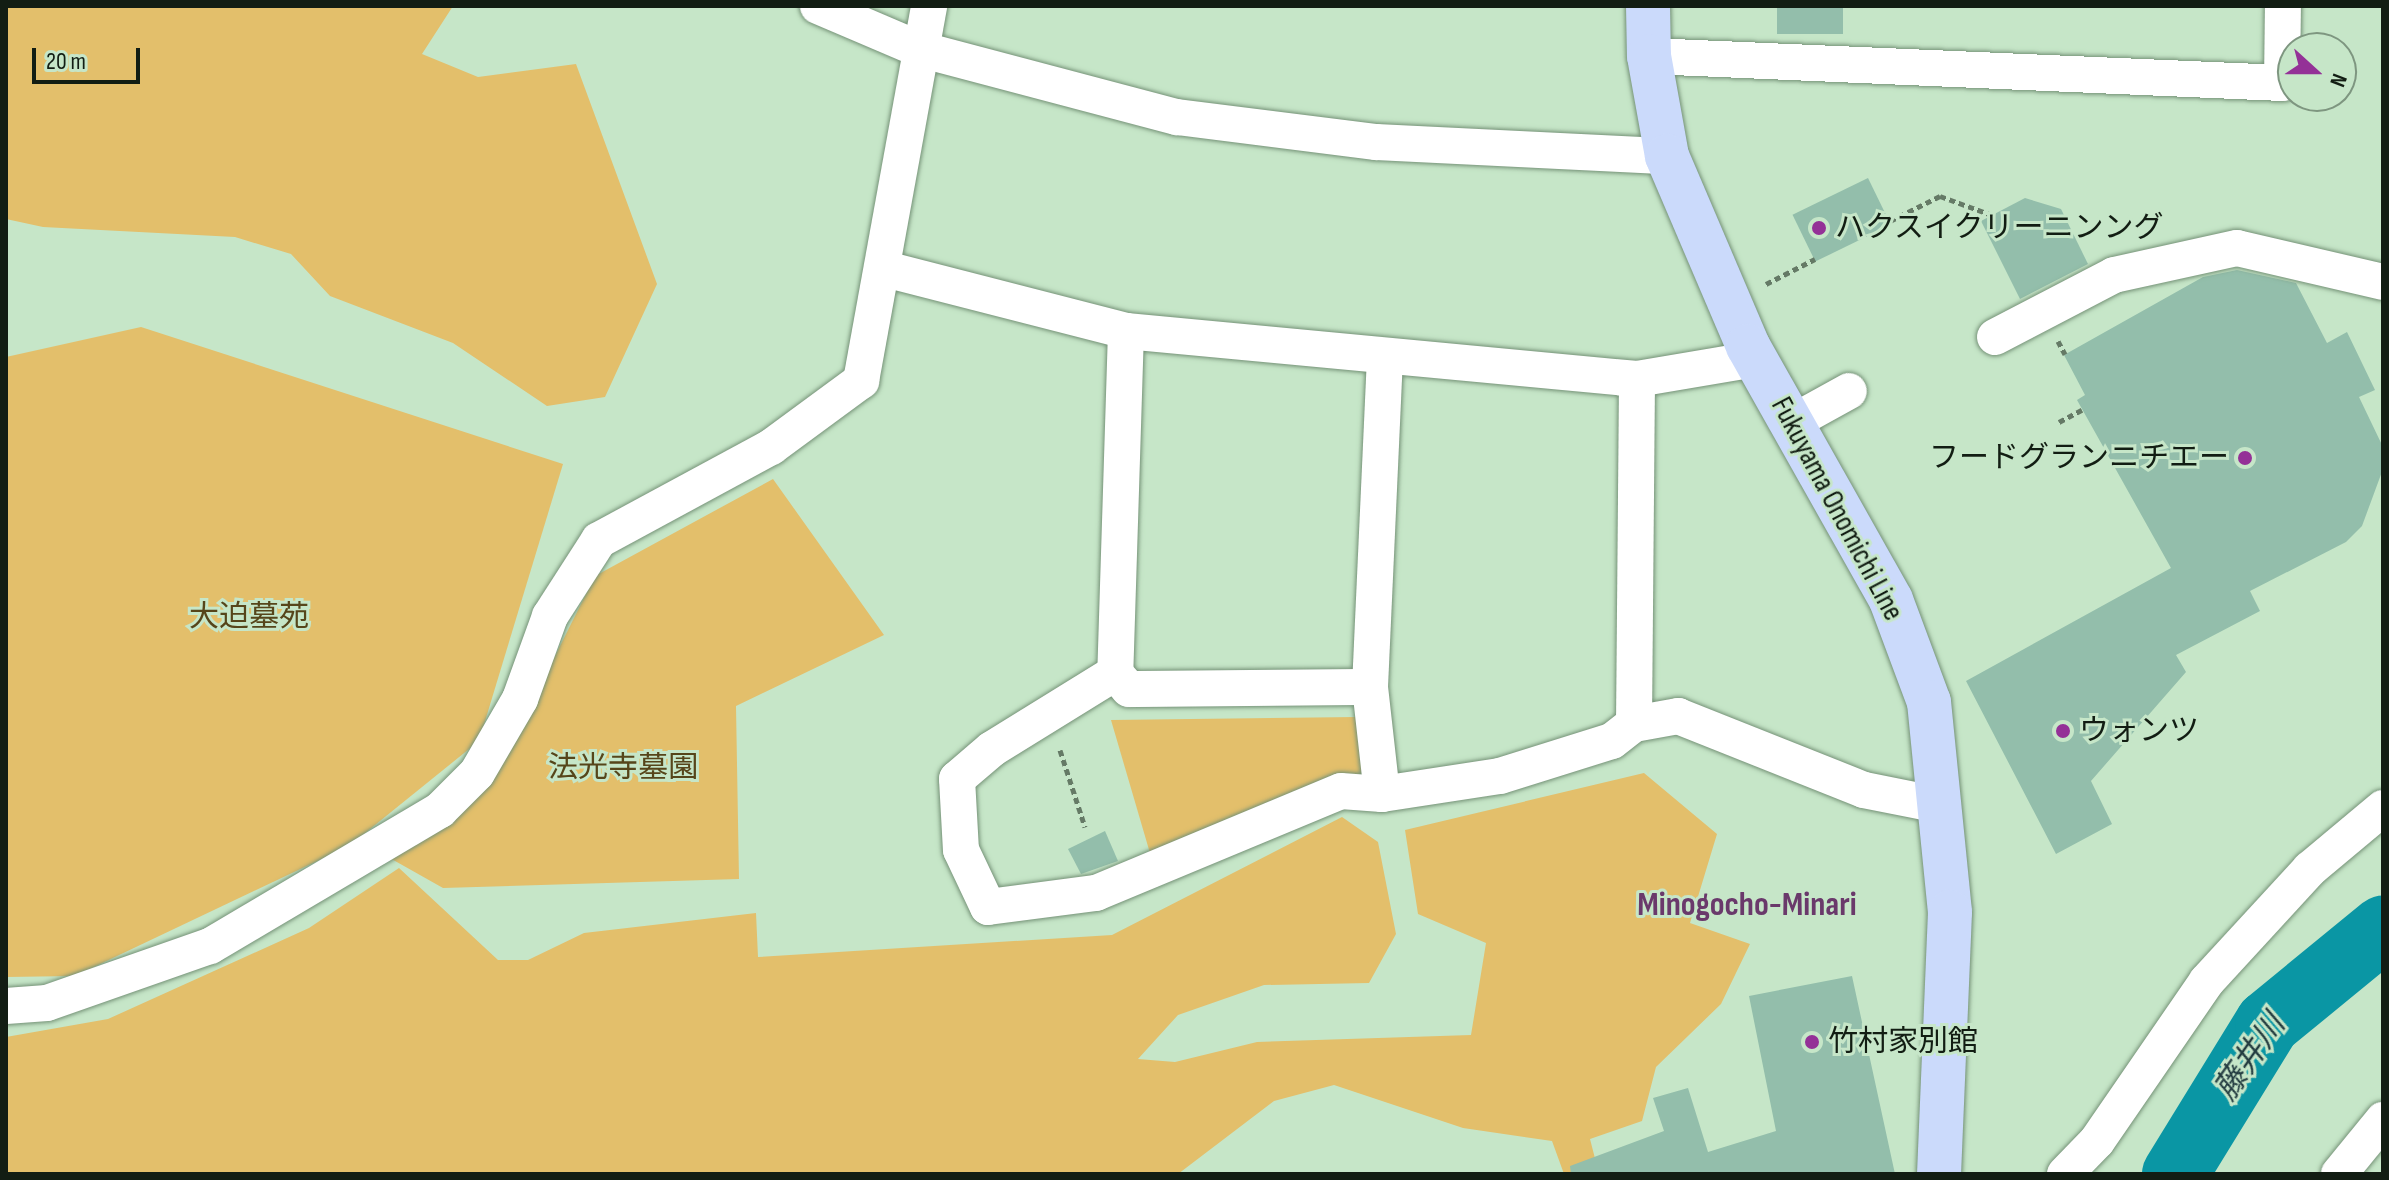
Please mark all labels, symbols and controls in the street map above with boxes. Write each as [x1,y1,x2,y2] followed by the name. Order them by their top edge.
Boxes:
[36,32,144,82] scale bar
[2277,32,2357,112] north arrow
[46,47,86,76] text: 20 m
[2323,70,2353,90] text: N
[1835,210,2165,246] place label: ハクスイクリーニンング
[1810,219,1828,237] marker: ハクスイクリーニンング
[1763,391,1911,627] street label: Fukuyama Onomichi Line
[1929,440,2229,476] place label: フードグランニチエー
[2236,449,2254,467] marker: フードグランニチエー
[189,599,309,635] park label: 大迫墓苑
[2079,713,2199,749] place label: ウォンツ
[2054,722,2072,740] marker: ウォンツ
[548,750,698,786] park label: 法光寺墓園
[1637,885,1857,925] district label: Minogocho-Minari
[2208,1008,2294,1108] water label: 藤井川
[1828,1024,1978,1060] place label: 竹村家別館
[1803,1033,1821,1051] marker: 竹村家別館

